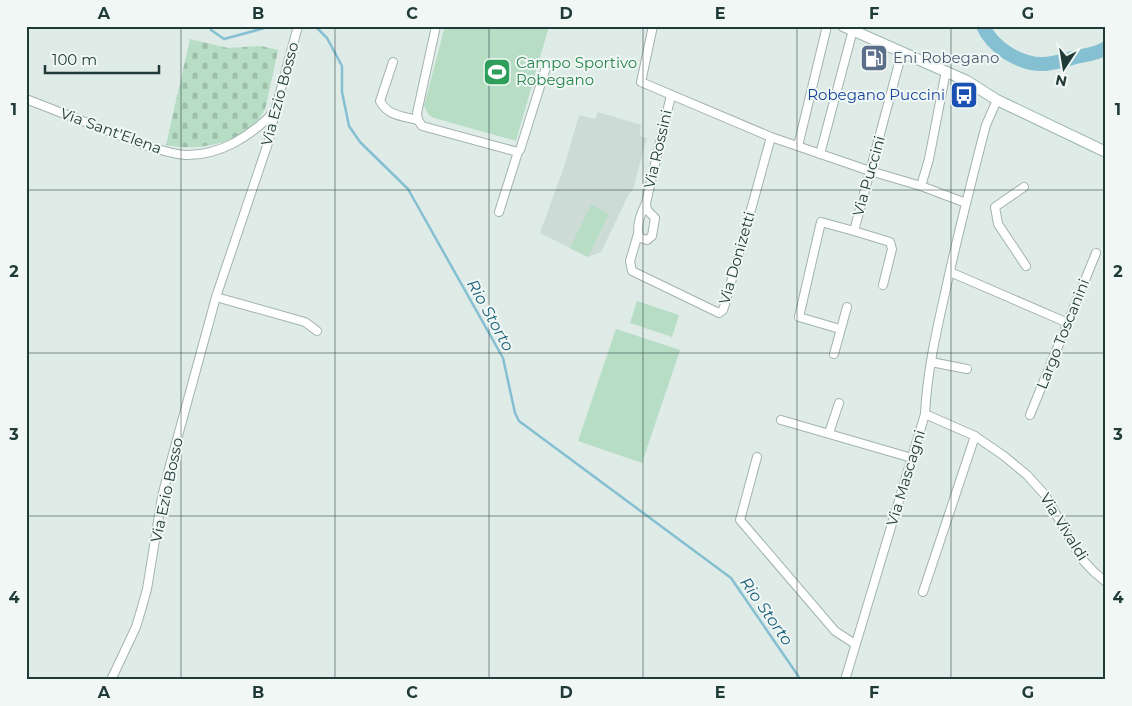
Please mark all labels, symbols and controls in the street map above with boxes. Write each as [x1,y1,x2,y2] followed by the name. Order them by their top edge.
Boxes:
[97,4,111,23] text: A
[252,4,264,23] text: B
[406,4,418,23] text: C
[559,4,573,23] text: D
[715,4,725,23] text: E
[869,4,879,23] text: F
[1022,4,1034,23] text: G
[257,40,302,148] street label: Via Ezio Bosso
[45,42,159,74] scale bar
[1040,42,1090,92] north arrow
[859,43,889,73] fuel station icon: Eni Robegano
[893,48,999,67] place label: Eni Robegano
[52,50,97,69] text: 100 m
[516,53,637,89] place label: Campo Sportivo Robegano
[482,57,512,87] sports icon: Campo Sportivo Robegano
[1054,71,1069,91] text: N
[949,80,979,110] bus stop icon: Robegano Puccini
[807,85,945,104] place label: Robegano Puccini
[11,100,17,119] text: 1
[1115,100,1121,119] text: 1
[58,103,164,158] street label: Via Sant'Elena
[639,108,676,190] street label: Via Rossini
[848,133,889,218] street label: Via Puccini
[714,209,759,306] street label: Via Donizetti
[9,262,19,281] text: 2
[1113,262,1123,281] text: 2
[463,276,518,354] water label: Rio Storto
[1032,276,1093,392] street label: Largo Toscanini
[8,425,19,444] text: 3
[1112,425,1123,444] text: 3
[882,428,929,528] street label: Via Mascagni
[146,436,187,544] street label: Via Ezio Bosso
[1036,489,1093,564] street label: Via Vivaldi
[736,573,797,649] water label: Rio Storto
[8,588,20,607] text: 4
[1112,588,1124,607] text: 4
[97,683,111,702] text: A
[252,683,264,702] text: B
[406,683,418,702] text: C
[559,683,573,702] text: D
[715,683,725,702] text: E
[869,683,879,702] text: F
[1022,683,1034,702] text: G

